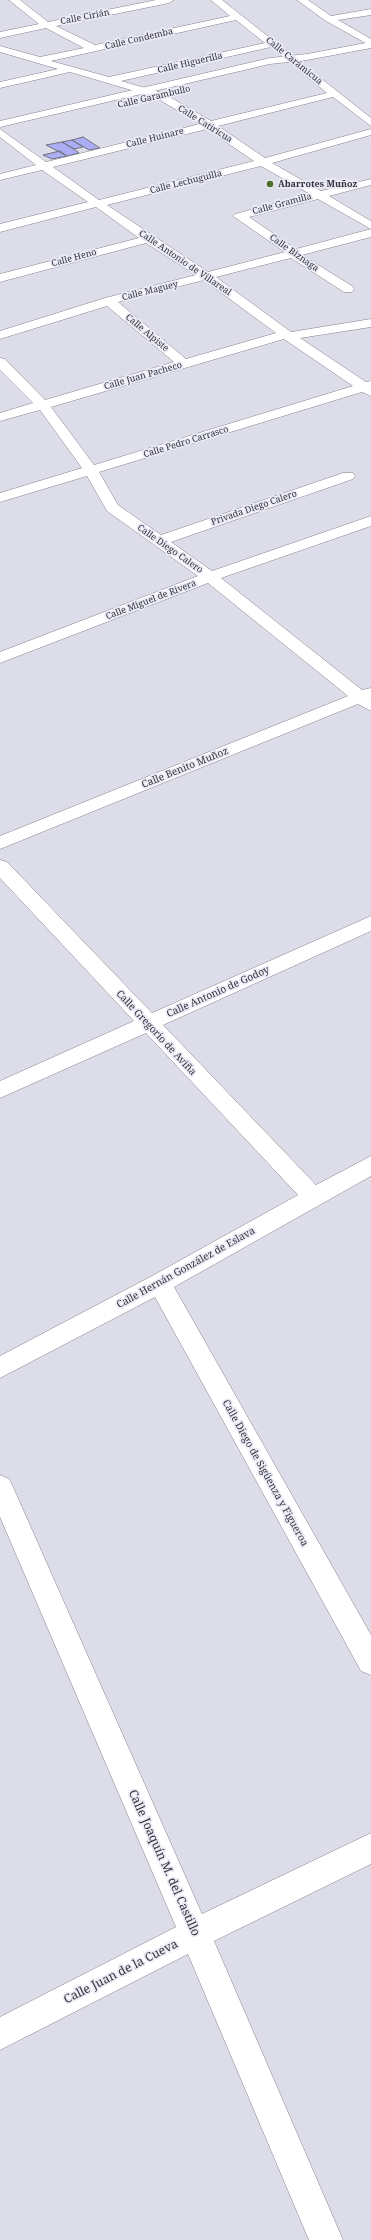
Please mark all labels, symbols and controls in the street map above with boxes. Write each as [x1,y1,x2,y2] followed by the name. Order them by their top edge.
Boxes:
[60,7,110,27] street label: Calle Cirián
[104,26,174,52] street label: Calle Condemba
[264,35,324,87] street label: Calle Carámicua
[156,50,224,76] street label: Calle Higuerilla
[117,83,191,111] street label: Calle Garambullo
[176,103,234,145] street label: Calle Catiricua
[125,126,185,150] street label: Calle Huinare
[149,168,223,196] street label: Calle Lechuguilla
[265,179,275,189] marker: Abarrotes Muñoz
[278,179,357,189] place label: Abarrotes Muñoz
[251,191,313,217] street label: Calle Gramilla
[137,228,233,298] street label: Calle Antonio de Villareal
[267,232,321,274] street label: Calle Biznaga
[50,247,98,269] street label: Calle Heno
[121,279,179,303] street label: Calle Maguey
[123,312,171,354] street label: Calle Alpiste
[103,360,183,392] street label: Calle Juan Pacheco
[142,424,230,460] street label: Calle Pedro Carrasco
[210,488,298,528] street label: Privada Diego Calero
[135,522,205,576] street label: Calle Diego Calero
[104,578,198,622] street label: Calle Miguel de Rivera
[140,745,230,791] street label: Calle Benito Muñoz
[165,964,271,1020] street label: Calle Antonio de Godoy
[113,988,199,1078] street label: Calle Gregorio de Aviña
[115,1225,257,1311] street label: Calle Hernán González de Eslava
[220,1398,310,1548] street label: Calle Diego de Sigüenza y Figueroa
[125,1788,203,1938] street label: Calle Joaquín M. del Castillo
[61,1937,181,2007] street label: Calle Juan de la Cueva

